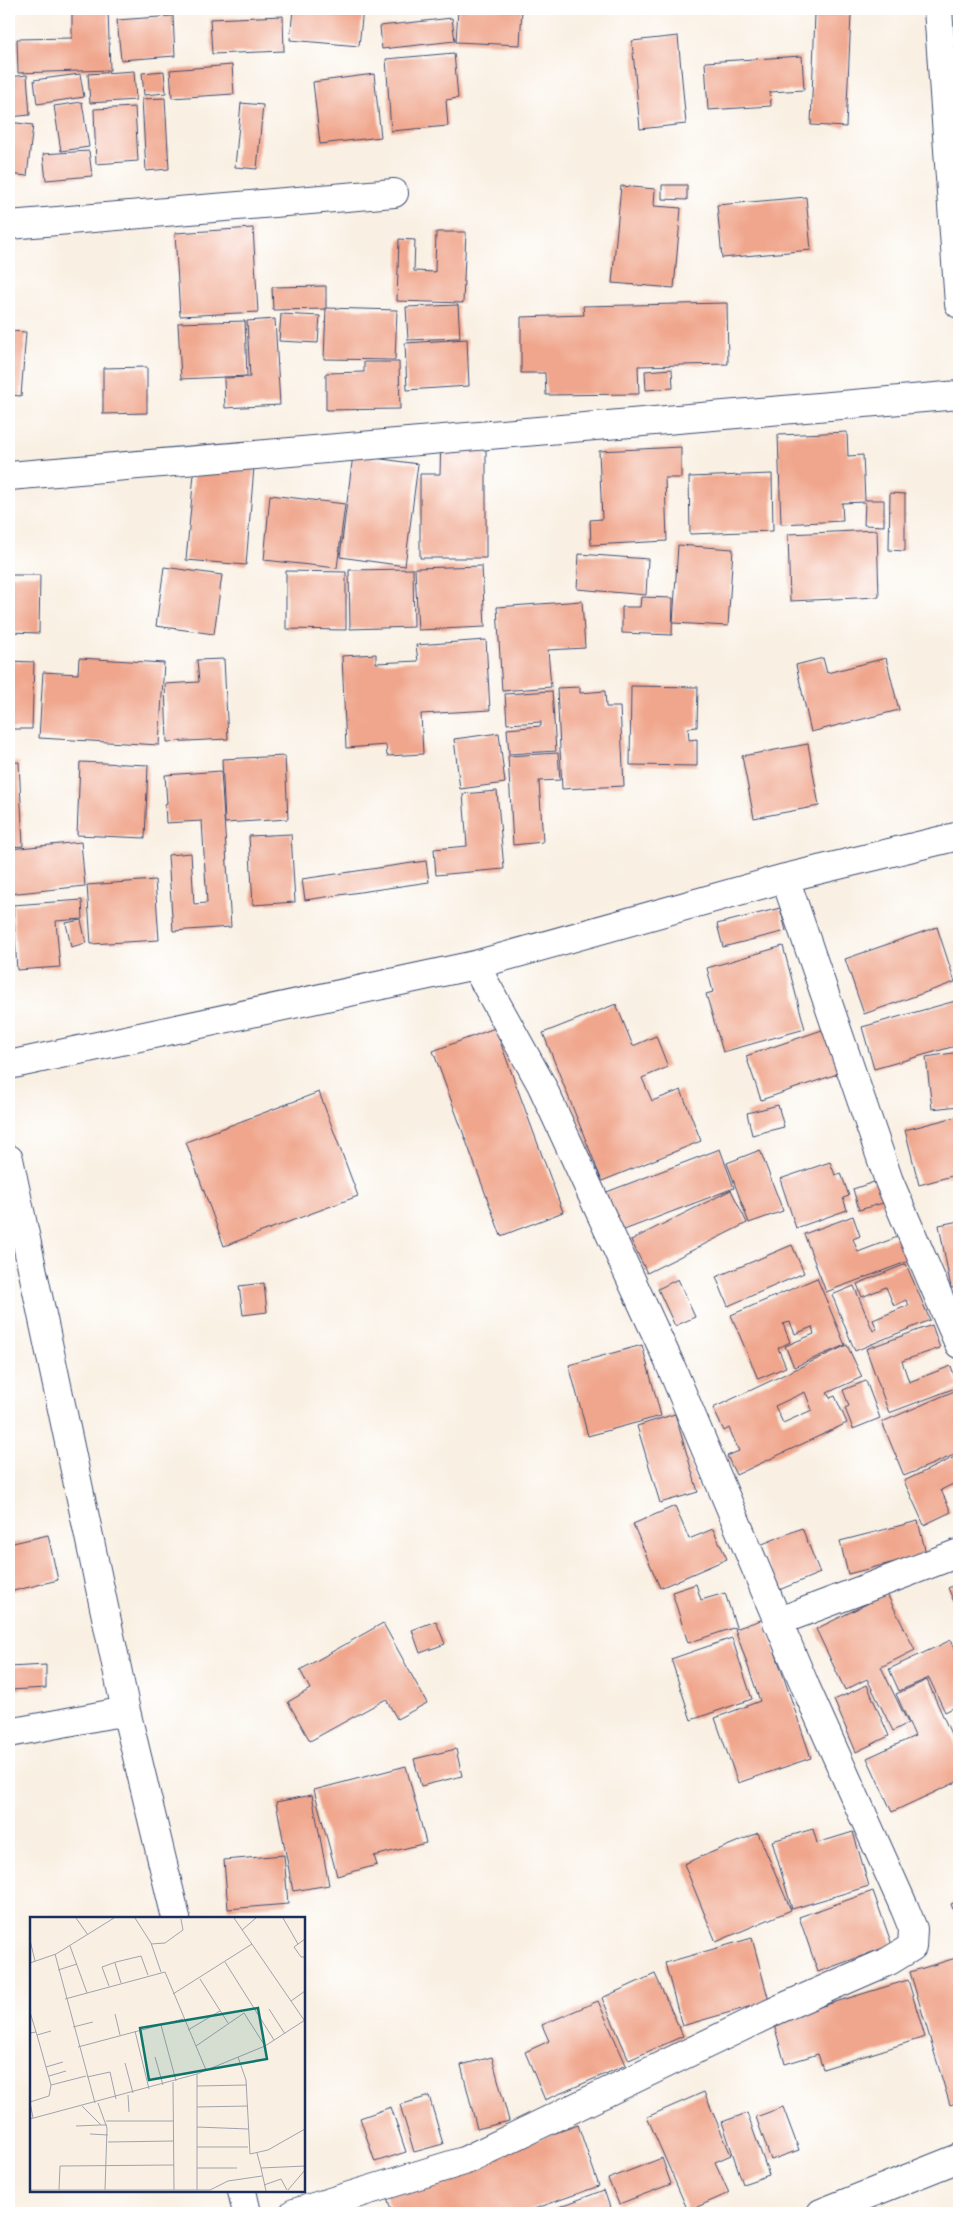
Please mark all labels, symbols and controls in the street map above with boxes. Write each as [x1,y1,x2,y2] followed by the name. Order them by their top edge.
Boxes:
[30,1917,305,2192] inset map

